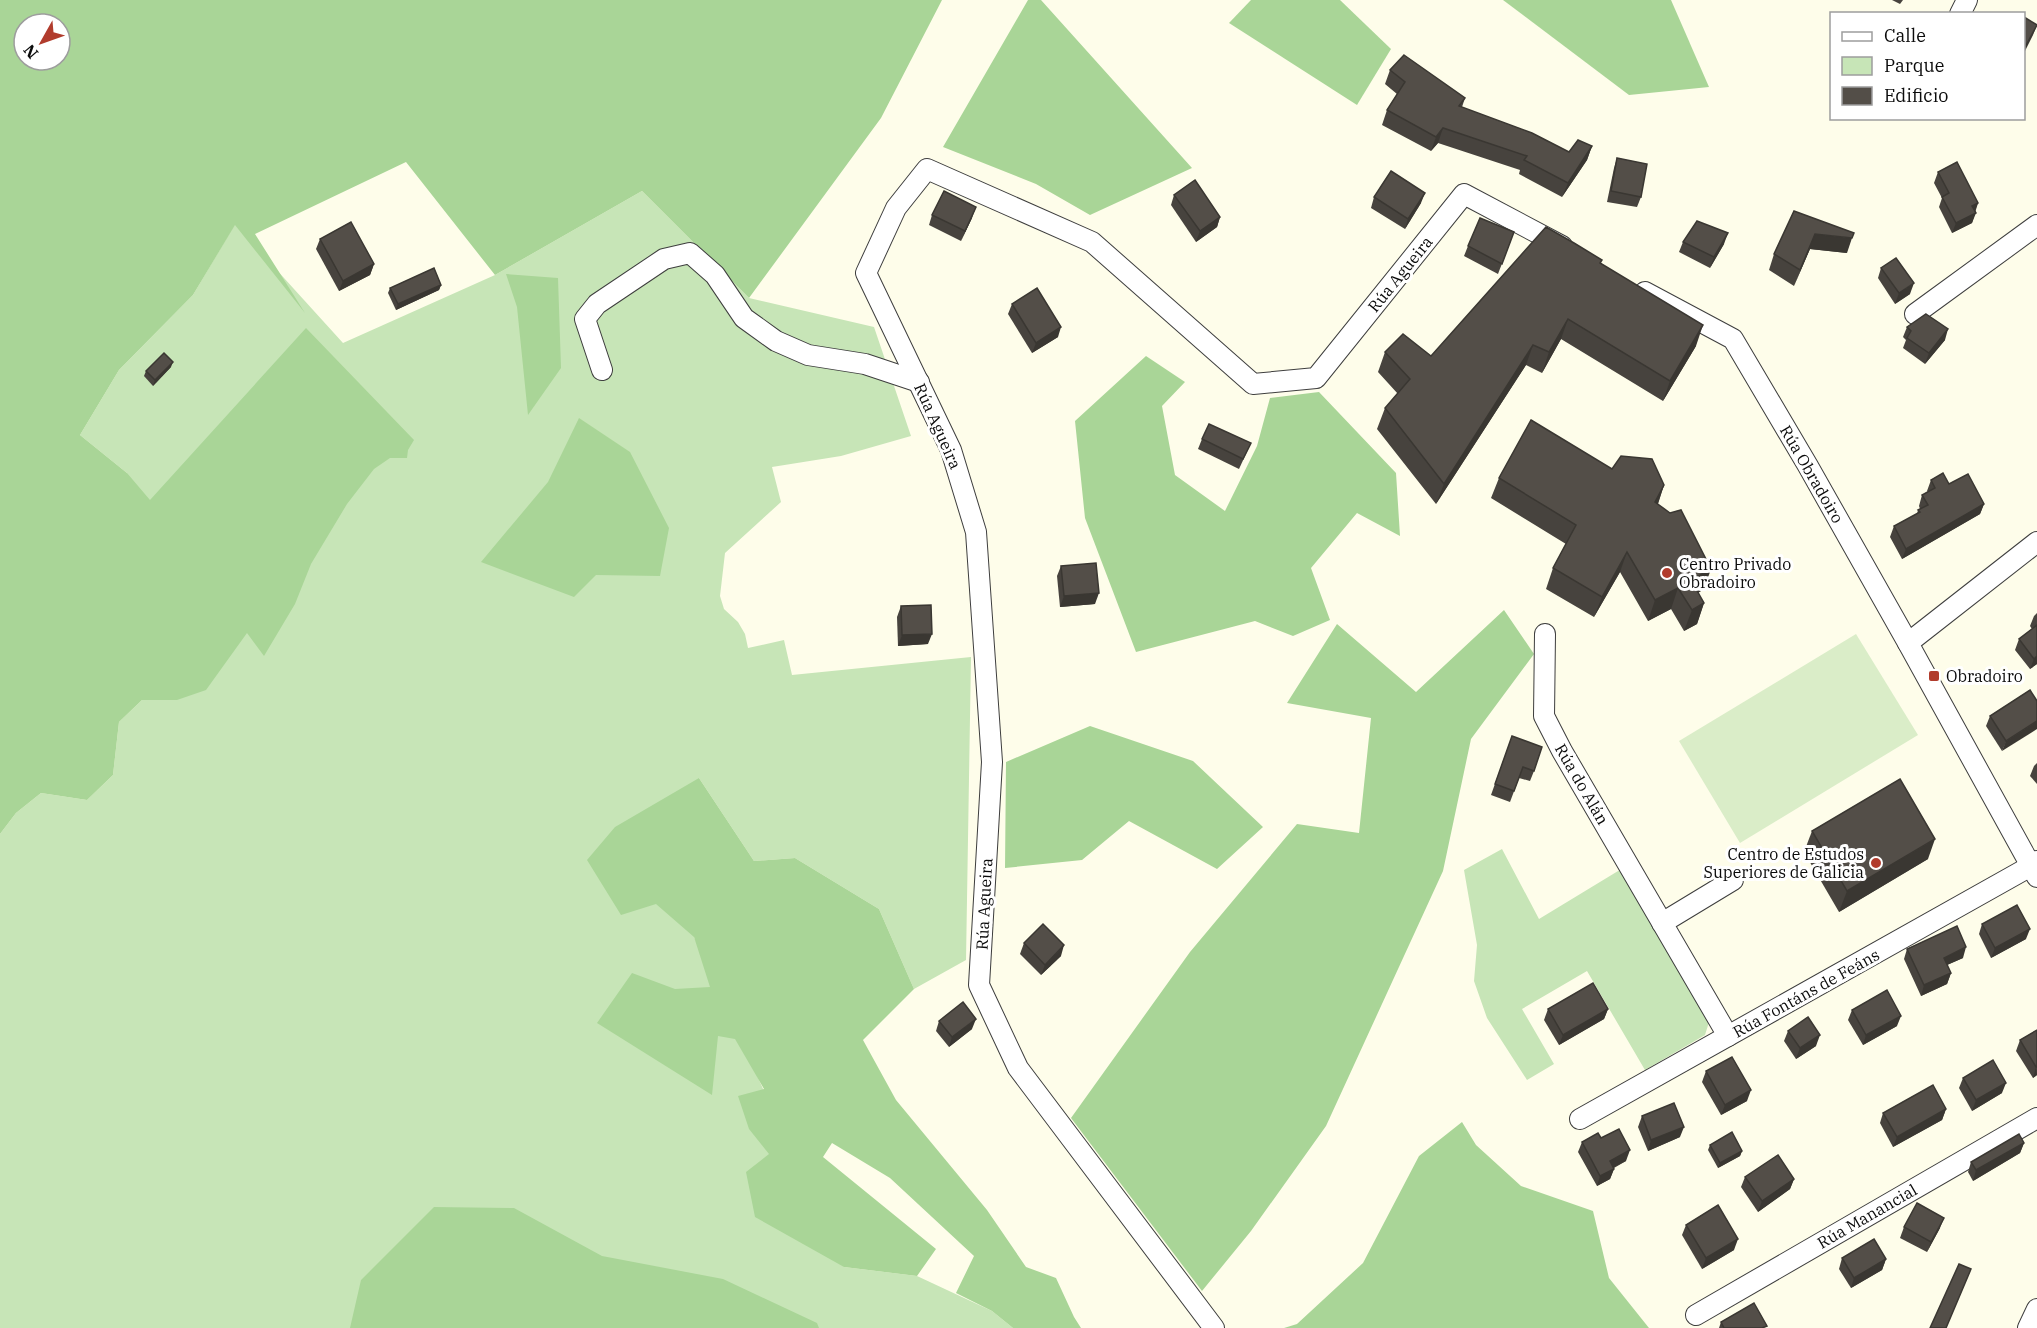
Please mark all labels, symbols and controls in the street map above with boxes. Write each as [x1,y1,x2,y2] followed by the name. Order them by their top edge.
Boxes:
[12,12,72,72] north arrow
[1830,12,2025,120] legend
[1884,24,1926,47] text: Calle
[19,40,42,63] text: N
[1884,54,1944,77] text: Parque
[1884,84,1948,107] text: Edificio
[1363,232,1437,316] street label: Rúa Agueira
[910,380,966,472] street label: Rúa Agueira
[1776,421,1848,527] street label: Rúa Obradoiro
[1679,554,1791,592] place label: Centro Privado Obradoiro
[1660,566,1674,580] marker: Centro Privado Obradoiro
[1946,666,2023,686] place label: Obradoiro
[1927,669,1941,683] marker: Obradoiro
[1551,740,1613,828] street label: Rúa do Alán
[1703,844,1864,882] place label: Centro de Estudos Superiores de Galicia
[1869,856,1883,870] marker: Centro de Estudos Superiores de Galicia
[972,857,996,950] street label: Rúa Agueira
[1729,944,1883,1042] street label: Rúa Fontáns de Feáns
[1814,1179,1921,1253] street label: Rúa Manancial

